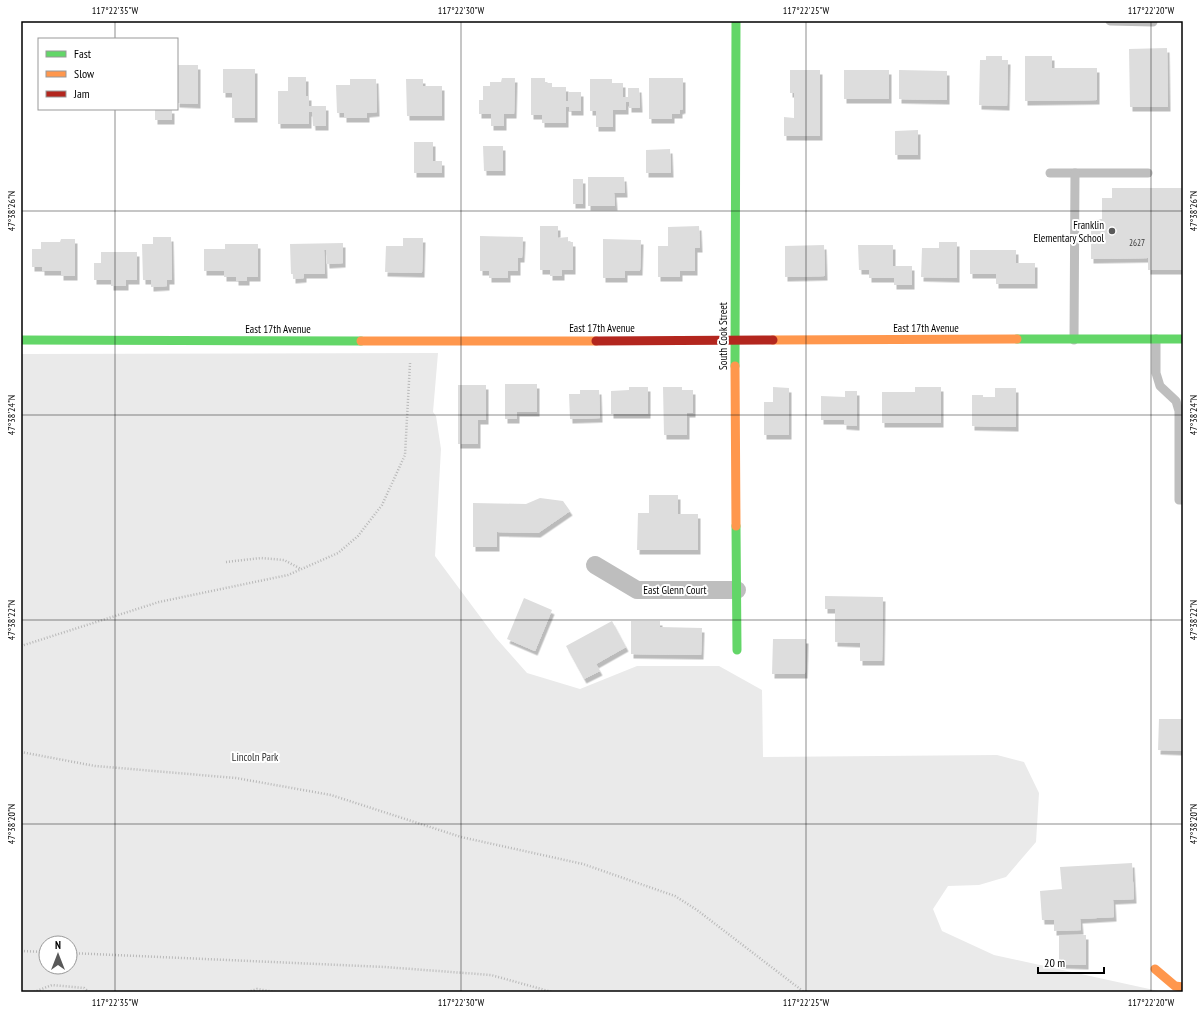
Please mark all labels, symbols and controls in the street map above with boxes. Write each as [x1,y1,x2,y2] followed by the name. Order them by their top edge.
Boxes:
[92,4,139,17] text: 117°22'35"W
[438,4,485,17] text: 117°22'30"W
[783,4,830,17] text: 117°22'25"W
[1128,4,1175,17] text: 117°22'20"W
[38,38,178,110] legend
[74,46,92,61] text: Fast
[74,66,95,81] text: Slow
[73,86,90,101] text: Jam
[5,191,18,231] text: 47°38'26"N
[1187,191,1200,231] text: 47°38'26"N
[1034,218,1104,245] place label: Franklin Elementary School
[1107,226,1117,236] marker: Franklin Elementary School
[1129,237,1145,248] house number: 2627
[716,302,730,370] street label: South Cook Street
[569,321,635,335] street label: East 17th Avenue
[893,321,959,335] street label: East 17th Avenue
[245,322,311,336] street label: East 17th Avenue
[5,395,18,435] text: 47°38'24"N
[1187,395,1200,435] text: 47°38'24"N
[643,583,707,597] street label: East Glenn Court
[5,600,18,640] text: 47°38'22"N
[1187,600,1200,640] text: 47°38'22"N
[232,750,279,764] park label: Lincoln Park
[5,804,18,844] text: 47°38'20"N
[1187,804,1200,844] text: 47°38'20"N
[38,935,78,975] north arrow
[55,938,61,952] text: N
[1038,949,1104,975] scale bar
[1044,955,1065,970] text: 20 m
[92,996,139,1009] text: 117°22'35"W
[438,996,485,1009] text: 117°22'30"W
[783,996,830,1009] text: 117°22'25"W
[1128,996,1175,1009] text: 117°22'20"W

